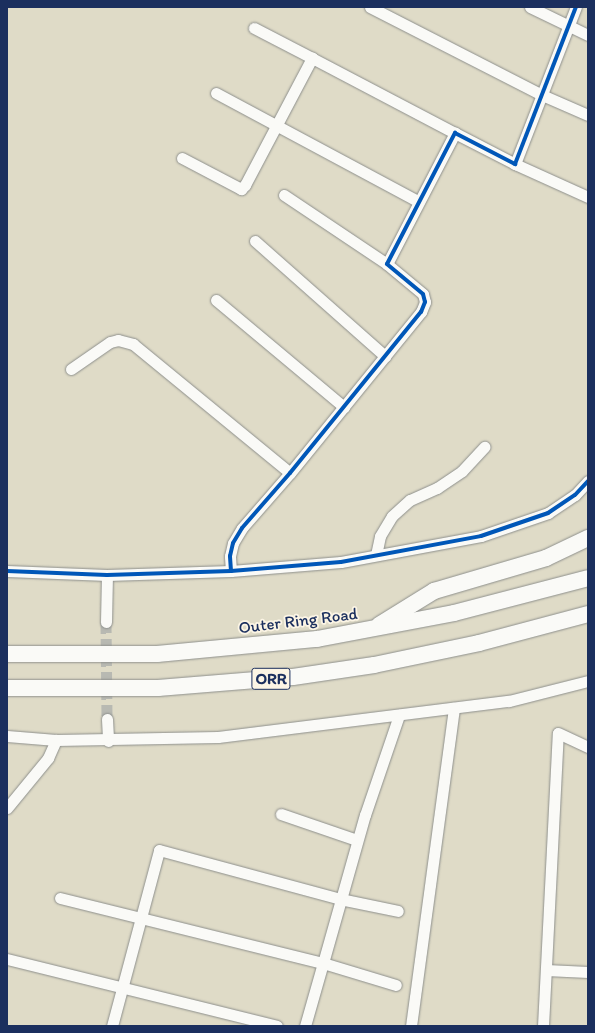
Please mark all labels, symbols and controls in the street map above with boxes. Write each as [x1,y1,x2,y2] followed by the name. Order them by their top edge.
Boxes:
[237,604,359,638] street label: Outer Ring Road
[251,665,291,693] road number: ORR

